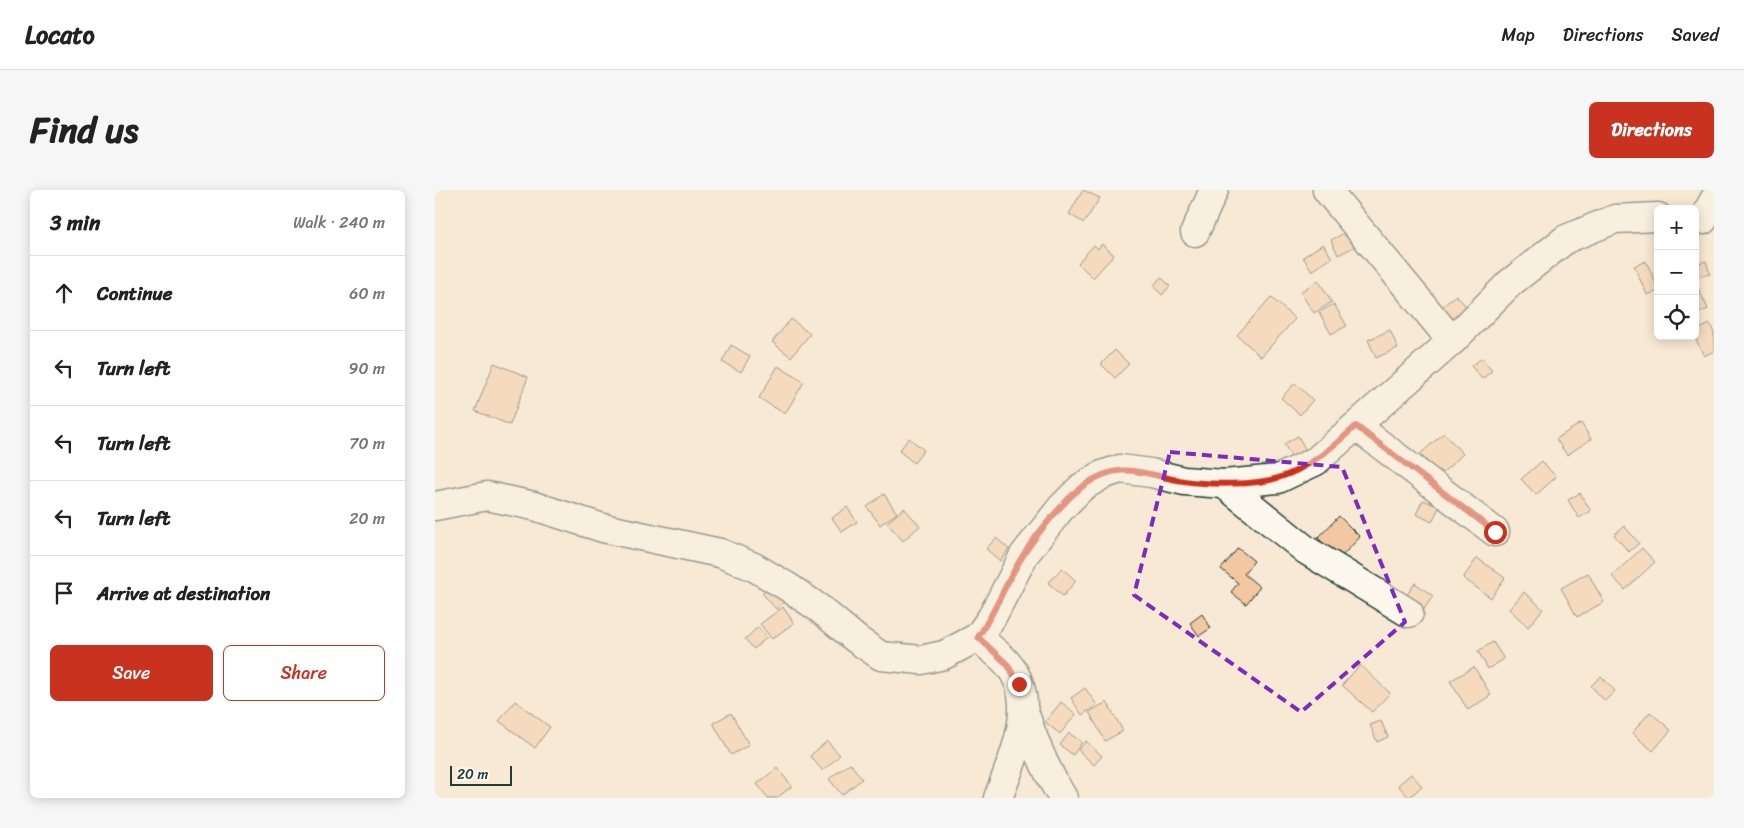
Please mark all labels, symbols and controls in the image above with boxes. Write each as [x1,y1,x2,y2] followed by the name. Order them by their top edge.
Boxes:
[25,14,95,56] text: Locato
[1502,19,1535,51] text: Map
[1563,19,1644,51] text: Directions
[1672,19,1719,51] text: Saved
[30,99,138,161] text: Find us
[1589,102,1714,158] button: Directions
[50,204,100,242] text: 3 min
[1654,205,1699,340] map controls
[1654,205,1699,250] button: +
[293,208,385,237] text: Walk · 240 m
[1654,250,1699,295] button: −
[97,277,173,310] text: Continue
[50,279,78,307] icon: ahead
[349,279,385,308] text: 60 m
[1654,295,1699,340] button: locate
[97,352,170,385] text: Turn left
[50,354,78,382] icon: left
[349,354,385,383] text: 90 m
[97,427,170,460] text: Turn left
[50,429,78,457] icon: left
[349,429,385,458] text: 70 m
[97,502,170,535] text: Turn left
[50,504,78,532] icon: left
[349,504,385,533] text: 20 m
[1484,521,1507,544] route start
[97,577,270,610] text: Arrive at destination
[50,579,78,607] icon: arrive
[50,645,213,701] button: Save
[223,645,385,701] button: Share
[1008,673,1031,696] route end
[457,762,488,787] text: 20 m
[450,763,513,786] scale bar

